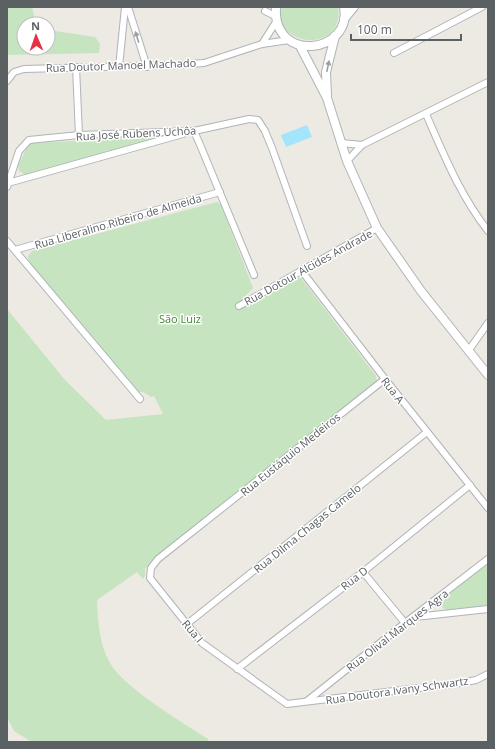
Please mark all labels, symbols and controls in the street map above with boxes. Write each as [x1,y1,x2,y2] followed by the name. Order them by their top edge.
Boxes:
[16,16,56,56] north arrow
[351,16,461,42] scale bar
[31,18,40,33] text: N
[357,21,392,38] text: 100 m
[134,31,140,43] one-way arrow
[46,55,197,75] street label: Rua Doutor Manoel Machado
[325,60,331,73] one-way arrow
[75,122,197,144] street label: Rua José Rubens Uchôa
[33,190,203,252] street label: Rua Liberalino Ribeiro de Almeida
[241,225,375,309] street label: Rua Dotour Alcides Andrade
[159,311,201,326] park label: São Luiz
[378,374,408,406] street label: Rua A
[237,409,343,499] street label: Rua Eustáquio Medeiros
[250,480,364,576] street label: Rua Dilma Chagas Camelo
[337,563,371,593] street label: Rua D
[343,585,451,675] street label: Rua Olival Marques Agra
[179,616,207,646] street label: Rua I
[325,673,469,707] street label: Rua Doutora Ivany Schwartz

